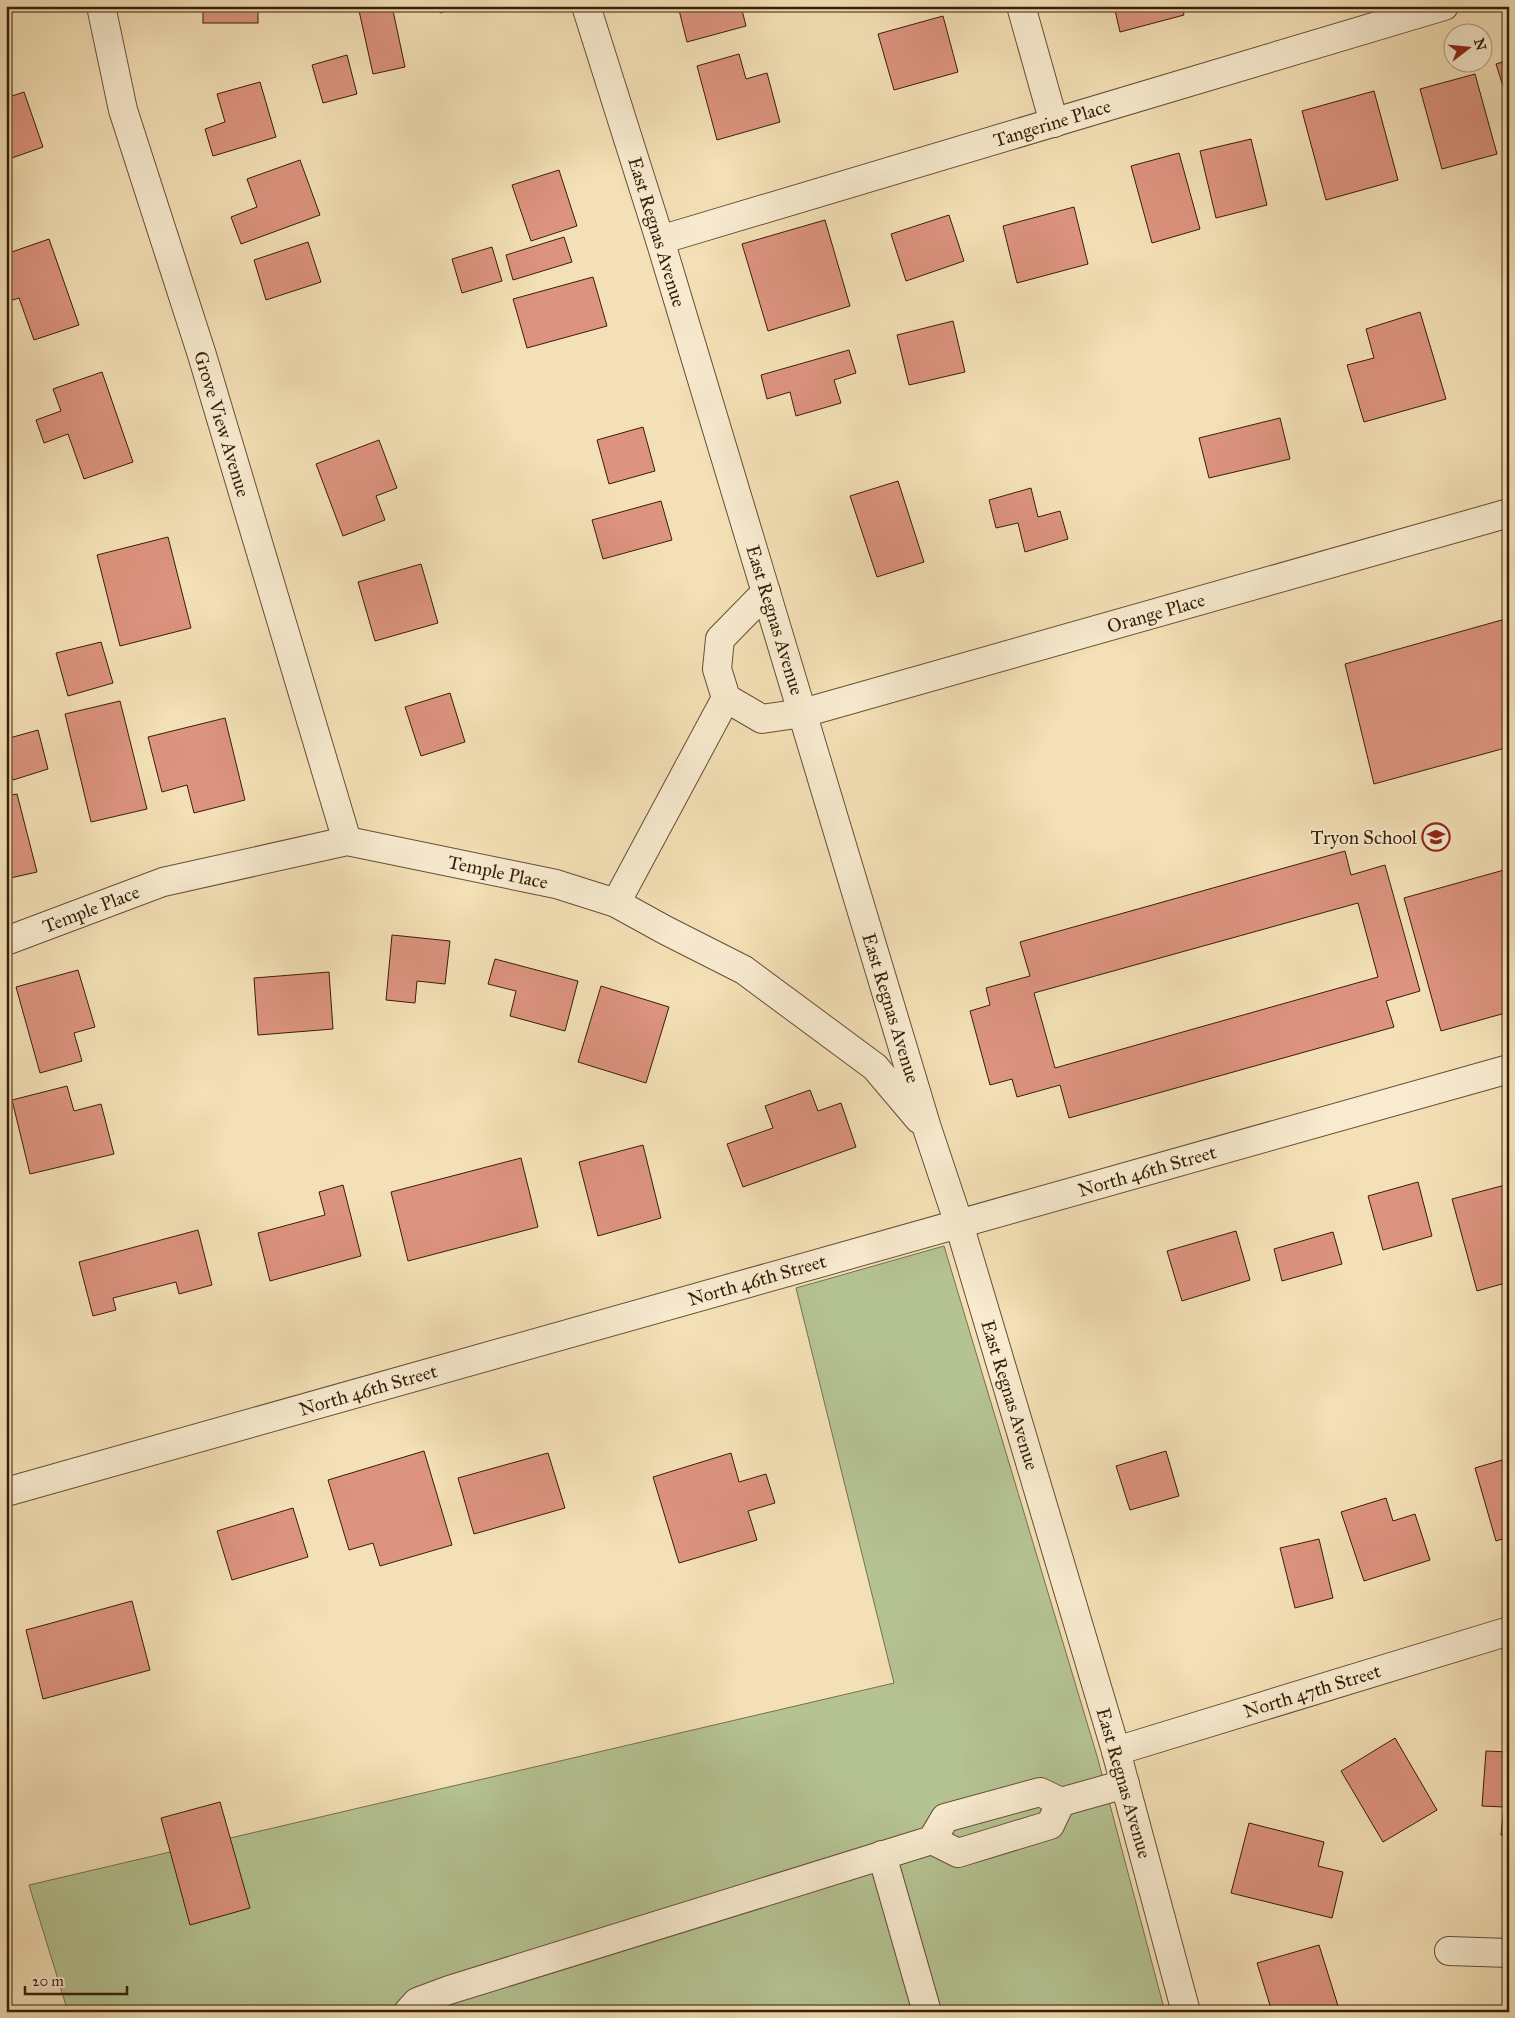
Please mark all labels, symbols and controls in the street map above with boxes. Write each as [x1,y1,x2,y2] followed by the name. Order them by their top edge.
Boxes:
[1442,22,1492,72] north arrow
[1470,37,1490,53] text: N
[991,94,1114,153] street label: Tangerine Place
[622,154,691,310] street label: East Regnas Avenue
[189,348,255,500] street label: Grove View Avenue
[740,542,809,698] street label: East Regnas Avenue
[1104,588,1208,639] street label: Orange Place
[1421,822,1451,852] school or university icon: Tryon School
[1311,826,1418,849] place label: Tryon School
[446,850,550,894] street label: Temple Place
[39,880,143,938] street label: Temple Place
[856,930,925,1086] street label: East Regnas Avenue
[1075,1140,1219,1202] street label: North 46th Street
[685,1249,829,1311] street label: North 46th Street
[975,1317,1044,1473] street label: East Regnas Avenue
[296,1359,440,1421] street label: North 46th Street
[1241,1659,1384,1723] street label: North 47th Street
[1091,1705,1157,1861] street label: East Regnas Avenue
[25,1963,128,1995] scale bar
[32,1972,64,1990] text: 20 m

